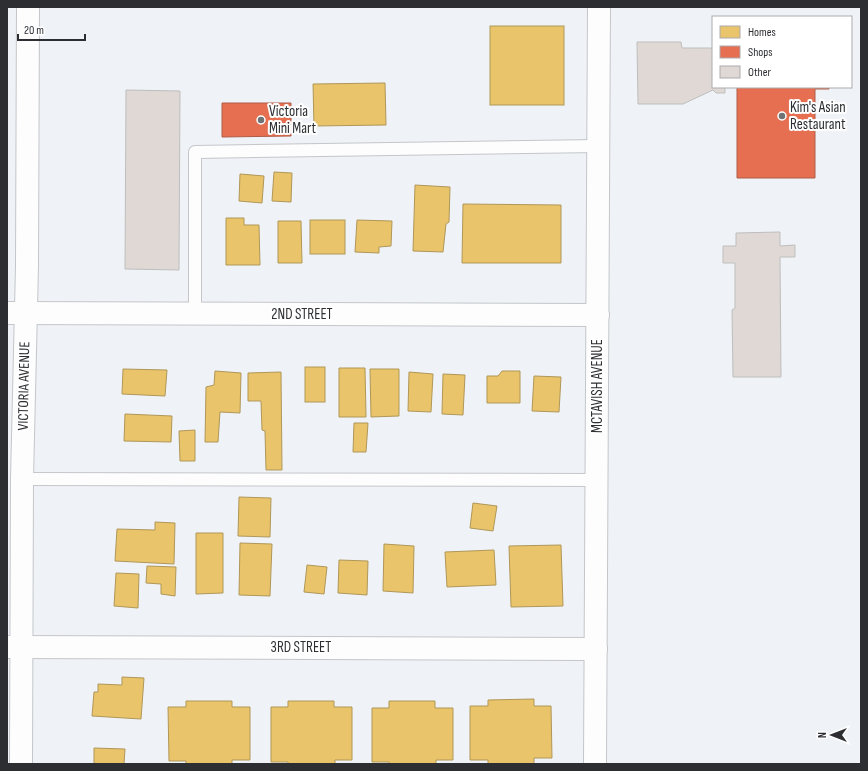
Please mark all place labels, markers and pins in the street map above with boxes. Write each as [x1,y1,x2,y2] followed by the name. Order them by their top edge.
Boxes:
[790,98,846,134] place label: Kim's Asian Restaurant
[269,102,316,138] place label: Victoria Mini Mart
[777,111,787,121] marker: Kim's Asian Restaurant
[256,115,266,125] marker: Victoria Mini Mart

